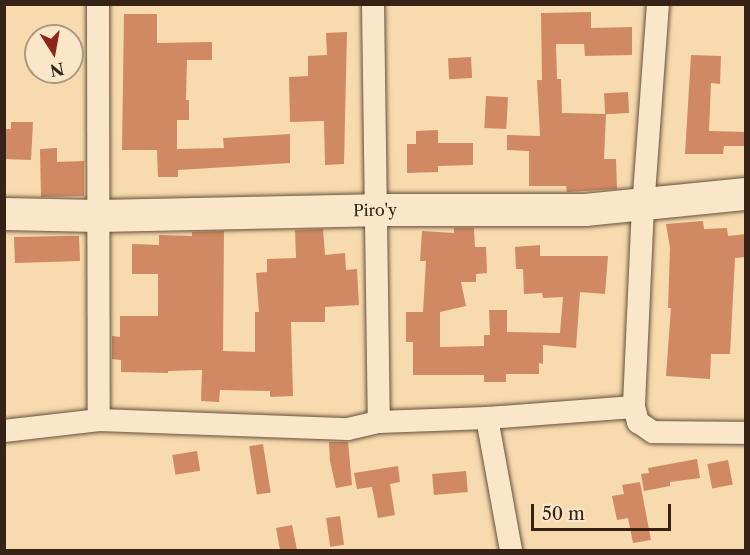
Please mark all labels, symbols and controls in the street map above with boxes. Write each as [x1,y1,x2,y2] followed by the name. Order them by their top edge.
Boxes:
[24,24,84,84] north arrow
[48,59,66,81] text: N
[353,200,397,220] street label: Piro'y
[534,492,674,530] scale bar
[542,503,585,525] text: 50 m

